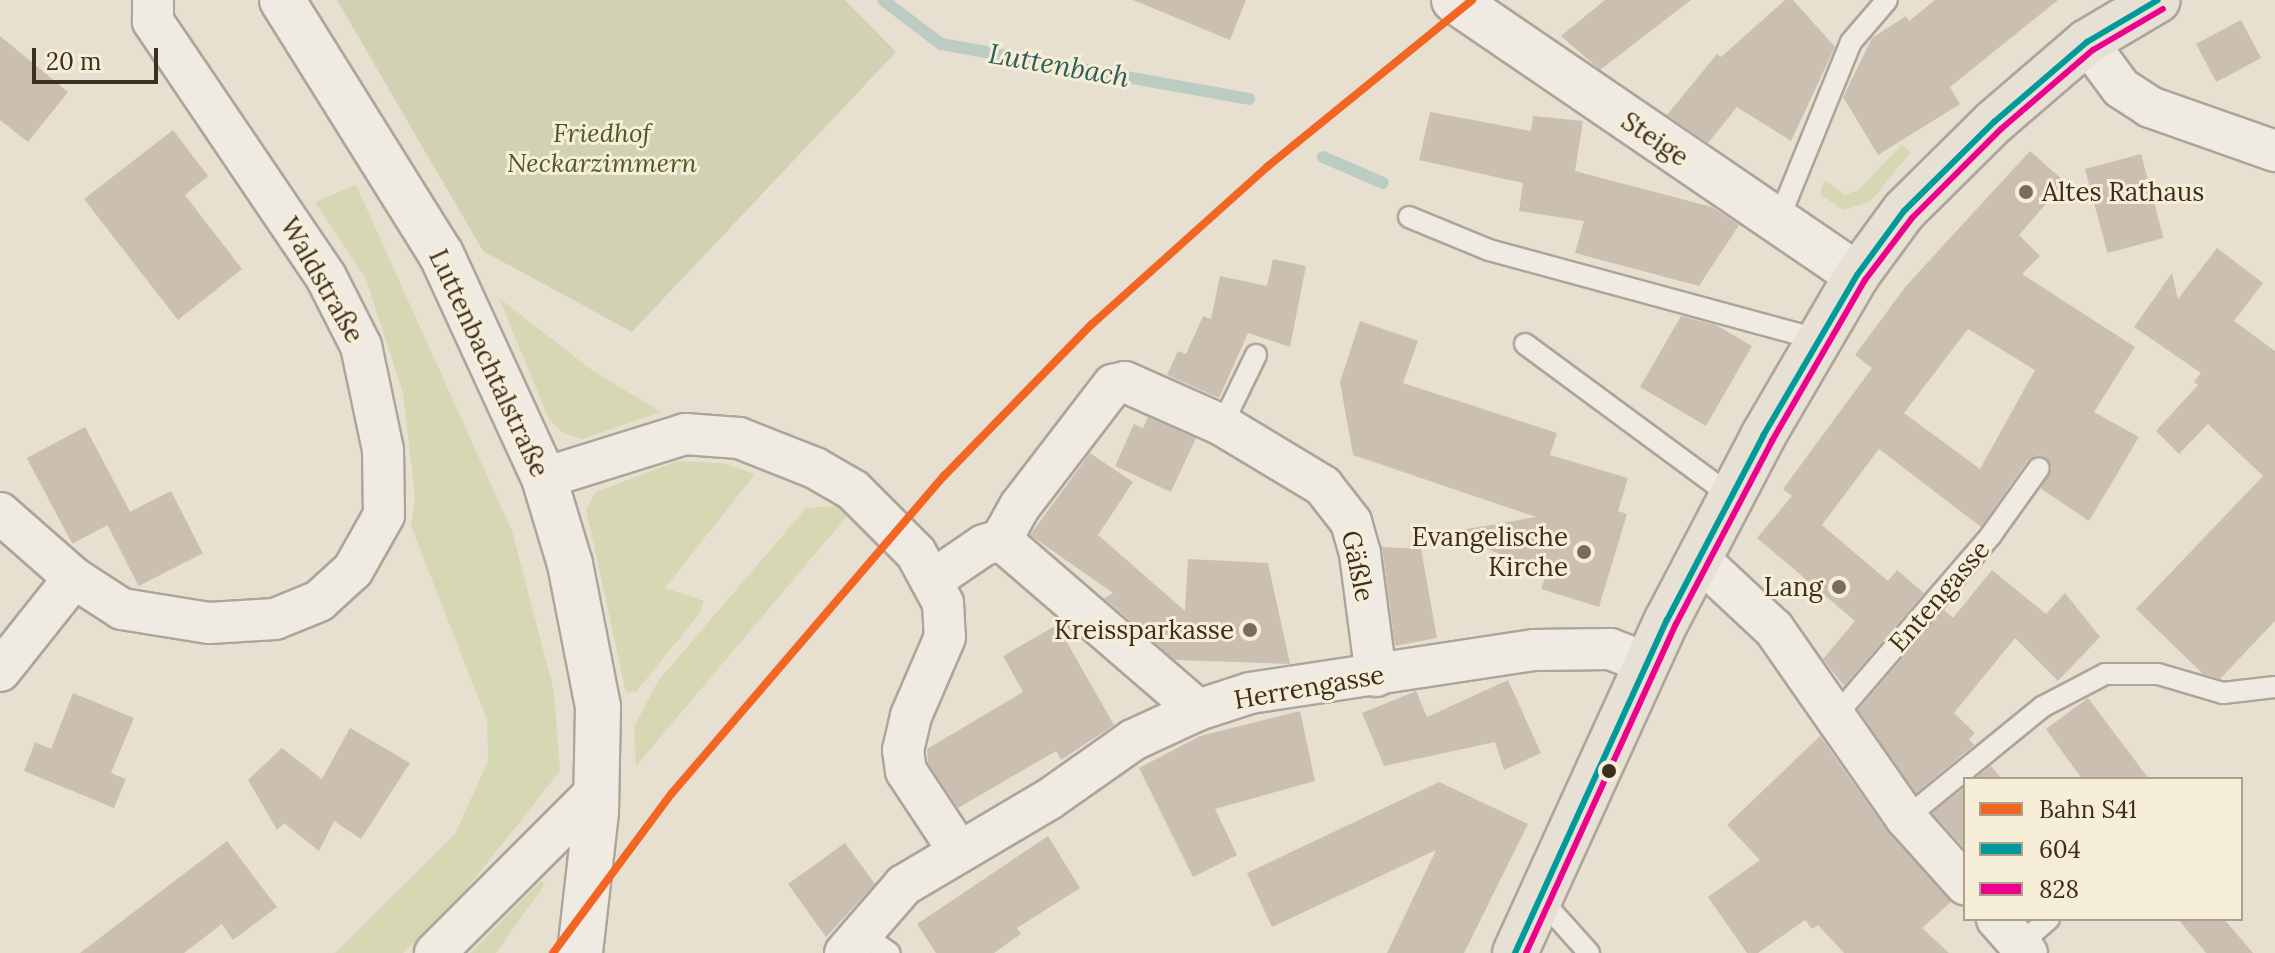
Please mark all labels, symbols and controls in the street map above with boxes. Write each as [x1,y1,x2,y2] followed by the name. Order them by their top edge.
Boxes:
[36,32,162,82] scale bar
[986,36,1132,94] water label: Luttenbach
[46,46,102,77] text: 20 m
[1615,105,1695,173] street label: Steige
[507,117,697,178] park label: Friedhof Neckarzimmern
[2042,176,2204,208] place label: Altes Rathaus
[2017,183,2035,201] marker: Altes Rathaus
[274,212,370,348] street label: Waldstraße
[423,244,555,482] street label: Luttenbachtalstraße
[1412,521,1568,582] place label: Evangelische Kirche
[1335,528,1381,604] street label: Gäßle
[1882,534,1996,658] street label: Entengasse
[1575,543,1593,561] marker: Evangelische Kirche
[1764,571,1823,603] place label: Lang
[1830,578,1848,596] marker: Lang
[1054,614,1234,646] place label: Kreissparkasse
[1241,621,1259,639] marker: Kreissparkasse
[1231,658,1387,716] street label: Herrengasse
[1601,763,1617,779] unlabelled marker
[1963,777,2243,921] legend
[2039,794,2137,825] text: Bahn S41
[2039,834,2081,865] text: 604
[2039,874,2079,905] text: 828

